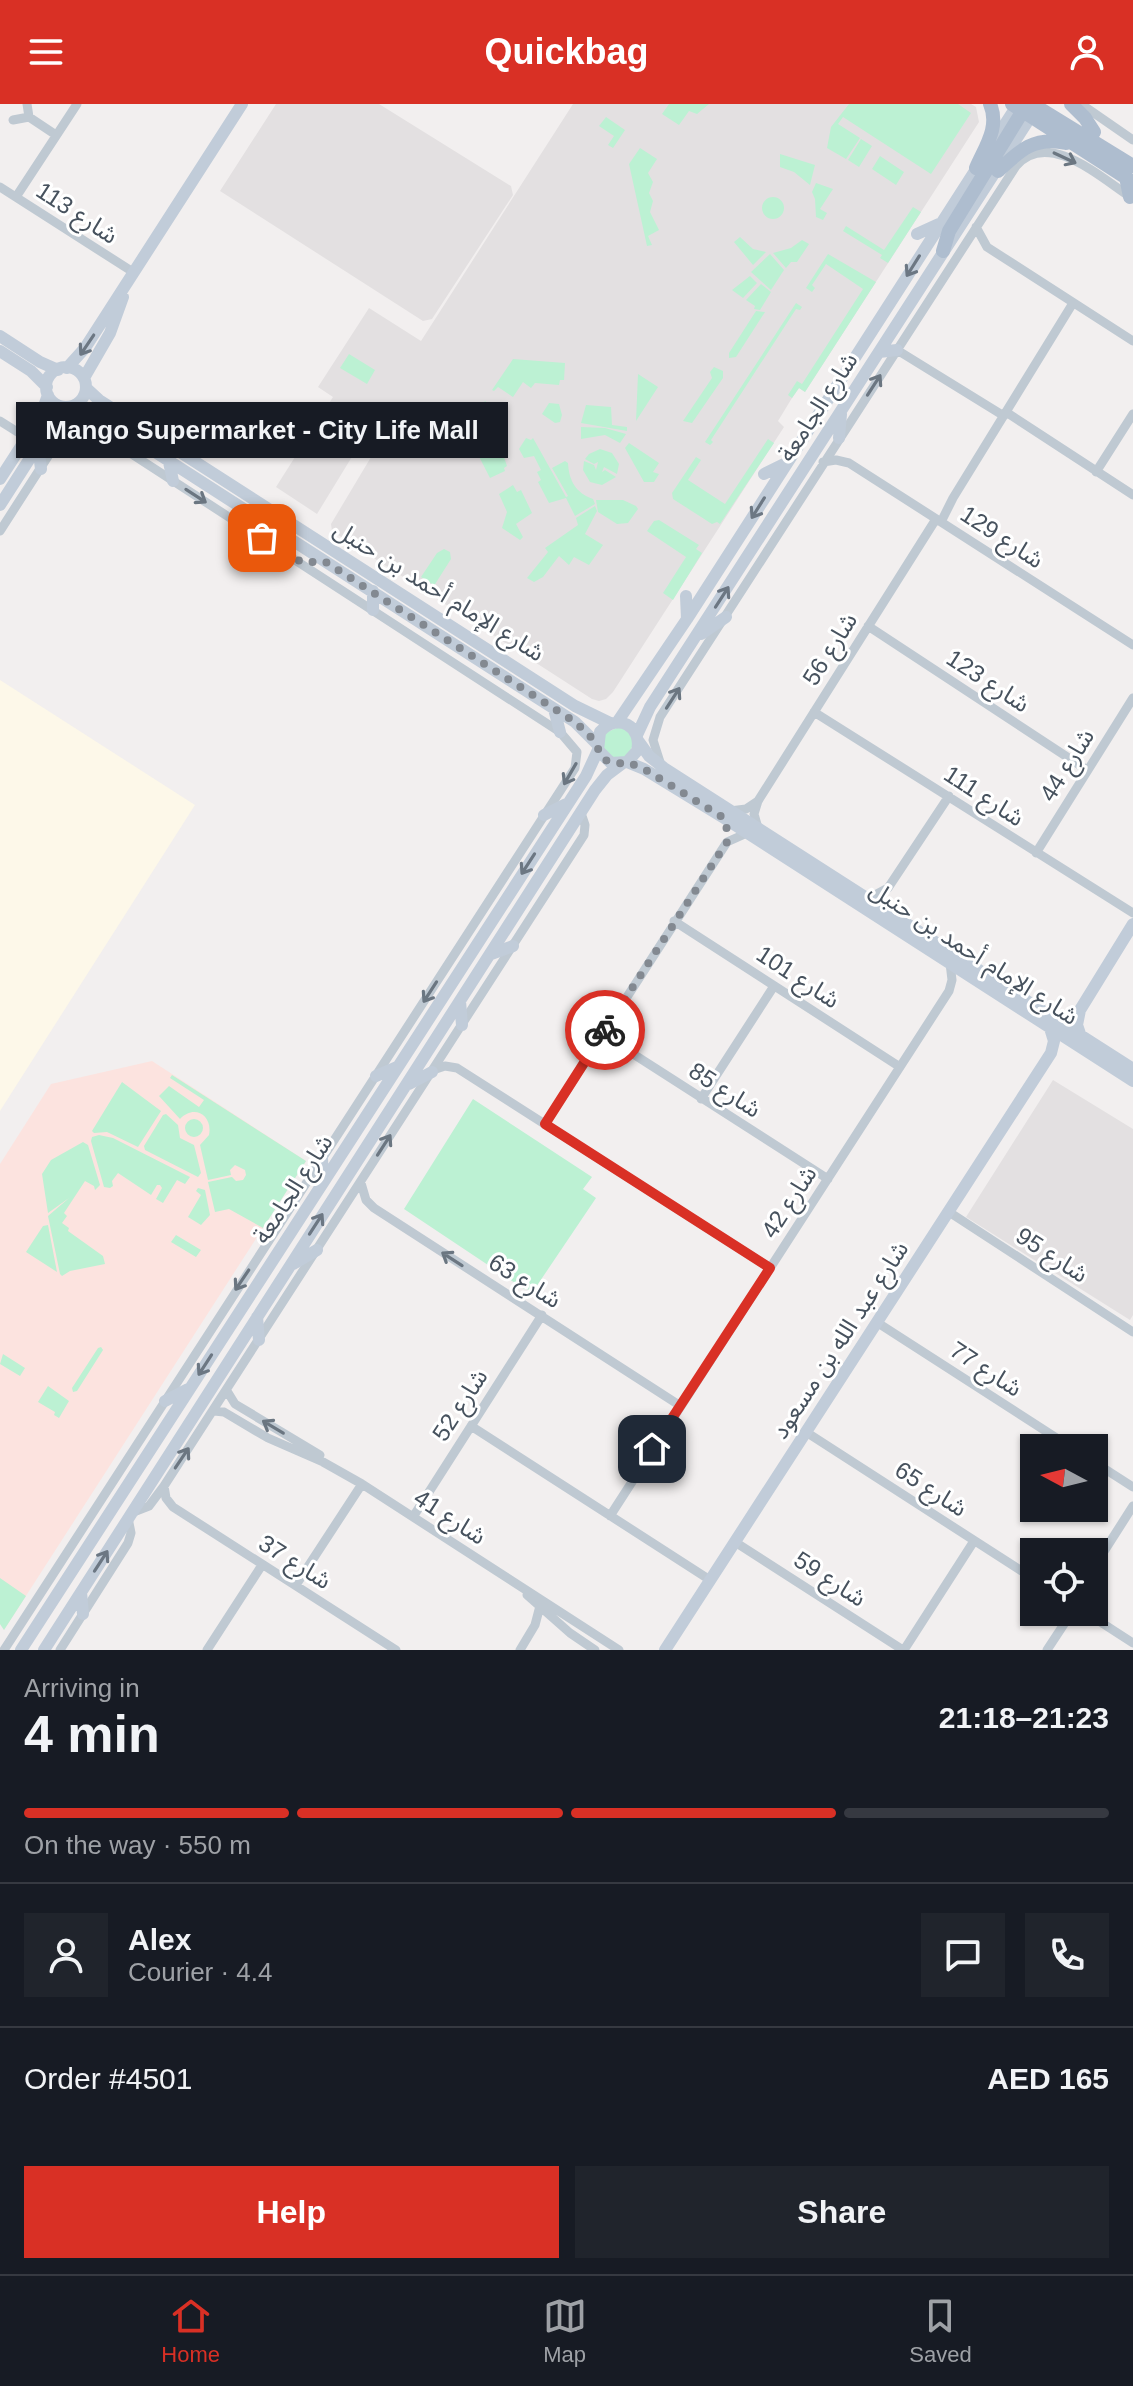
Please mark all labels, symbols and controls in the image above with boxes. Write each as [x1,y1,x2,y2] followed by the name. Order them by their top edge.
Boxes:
[24,30,68,74] icon: menu
[1065,30,1109,74] icon: person
[484,31,649,72] text: Quickbag
[1052,151,1076,166] one-way arrow
[29,176,123,252] street label: شارع 113
[904,254,920,277] one-way arrow
[78,333,95,355] one-way arrow
[772,347,866,468] street label: شارع الجامعة
[866,374,882,397] one-way arrow
[16,402,508,458] callout: Mango Supermarket - City Life Mall
[45,415,479,445] text: Mango Supermarket - City Life Mall
[184,488,207,504] one-way arrow
[749,497,766,519] one-way arrow
[954,500,1049,577] street label: شارع 129
[228,504,296,572] pin
[326,513,550,671] street label: شارع الإمام أحمد بن حنبل
[240,516,284,560] icon: bag
[714,586,730,609] one-way arrow
[797,608,866,692] street label: شارع 56
[940,644,1035,721] street label: شارع 123
[665,687,681,710] one-way arrow
[1034,724,1103,808] street label: شارع 44
[937,760,1029,835] street label: شارع 111
[562,762,578,785] one-way arrow
[520,853,536,875] one-way arrow
[862,873,1085,1034] street label: شارع الإمام أحمد بن حنبل
[750,940,845,1017] street label: شارع 101
[421,980,437,1003] one-way arrow
[565,990,645,1070] courier
[583,1008,627,1052] icon: bike
[682,1056,766,1126] street label: شارع 85
[247,1129,341,1250] street label: شارع الجامعة
[375,1135,392,1157] one-way arrow
[755,1161,825,1245] street label: شارع 42
[308,1213,325,1235] one-way arrow
[1009,1221,1093,1291] street label: شارع 95
[766,1236,917,1446] street label: شارع عبد الله بن مسعود
[482,1248,566,1317] street label: شارع 63
[441,1251,464,1267] one-way arrow
[234,1269,250,1291] one-way arrow
[943,1335,1027,1405] street label: شارع 77
[197,1354,214,1376] one-way arrow
[426,1364,496,1448] street label: شارع 52
[618,1415,686,1483] pin
[262,1419,285,1435] one-way arrow
[630,1427,674,1471] icon: home
[1020,1434,1108,1522] north arrow
[1020,1434,1108,1626] map controls
[174,1447,190,1469] one-way arrow
[888,1455,972,1525] street label: شارع 65
[407,1483,491,1553] street label: شارع 41
[252,1529,336,1598] street label: شارع 37
[1020,1538,1108,1626] button: locate
[787,1545,871,1615] street label: شارع 59
[92,1550,109,1572] one-way arrow
[24,1673,140,1703] text: Arriving in
[939,1701,1109,1734] text: 21:18–21:23
[24,1705,160,1763] text: 4 min
[24,1830,251,1860] text: On the way · 550 m
[24,1913,108,1997] button: person
[921,1913,1005,1997] button: chat
[1025,1913,1109,1997] button: phone
[128,1923,191,1956] text: Alex
[128,1957,273,1987] text: Courier · 4.4
[24,2062,192,2095] text: Order #4501
[987,2062,1109,2095] text: AED 165
[24,2166,559,2258] button: Help
[575,2166,1109,2258] button: Share
[161,2294,220,2368] tab: Home
[543,2294,587,2368] tab: Map
[909,2294,972,2368] tab: Saved

